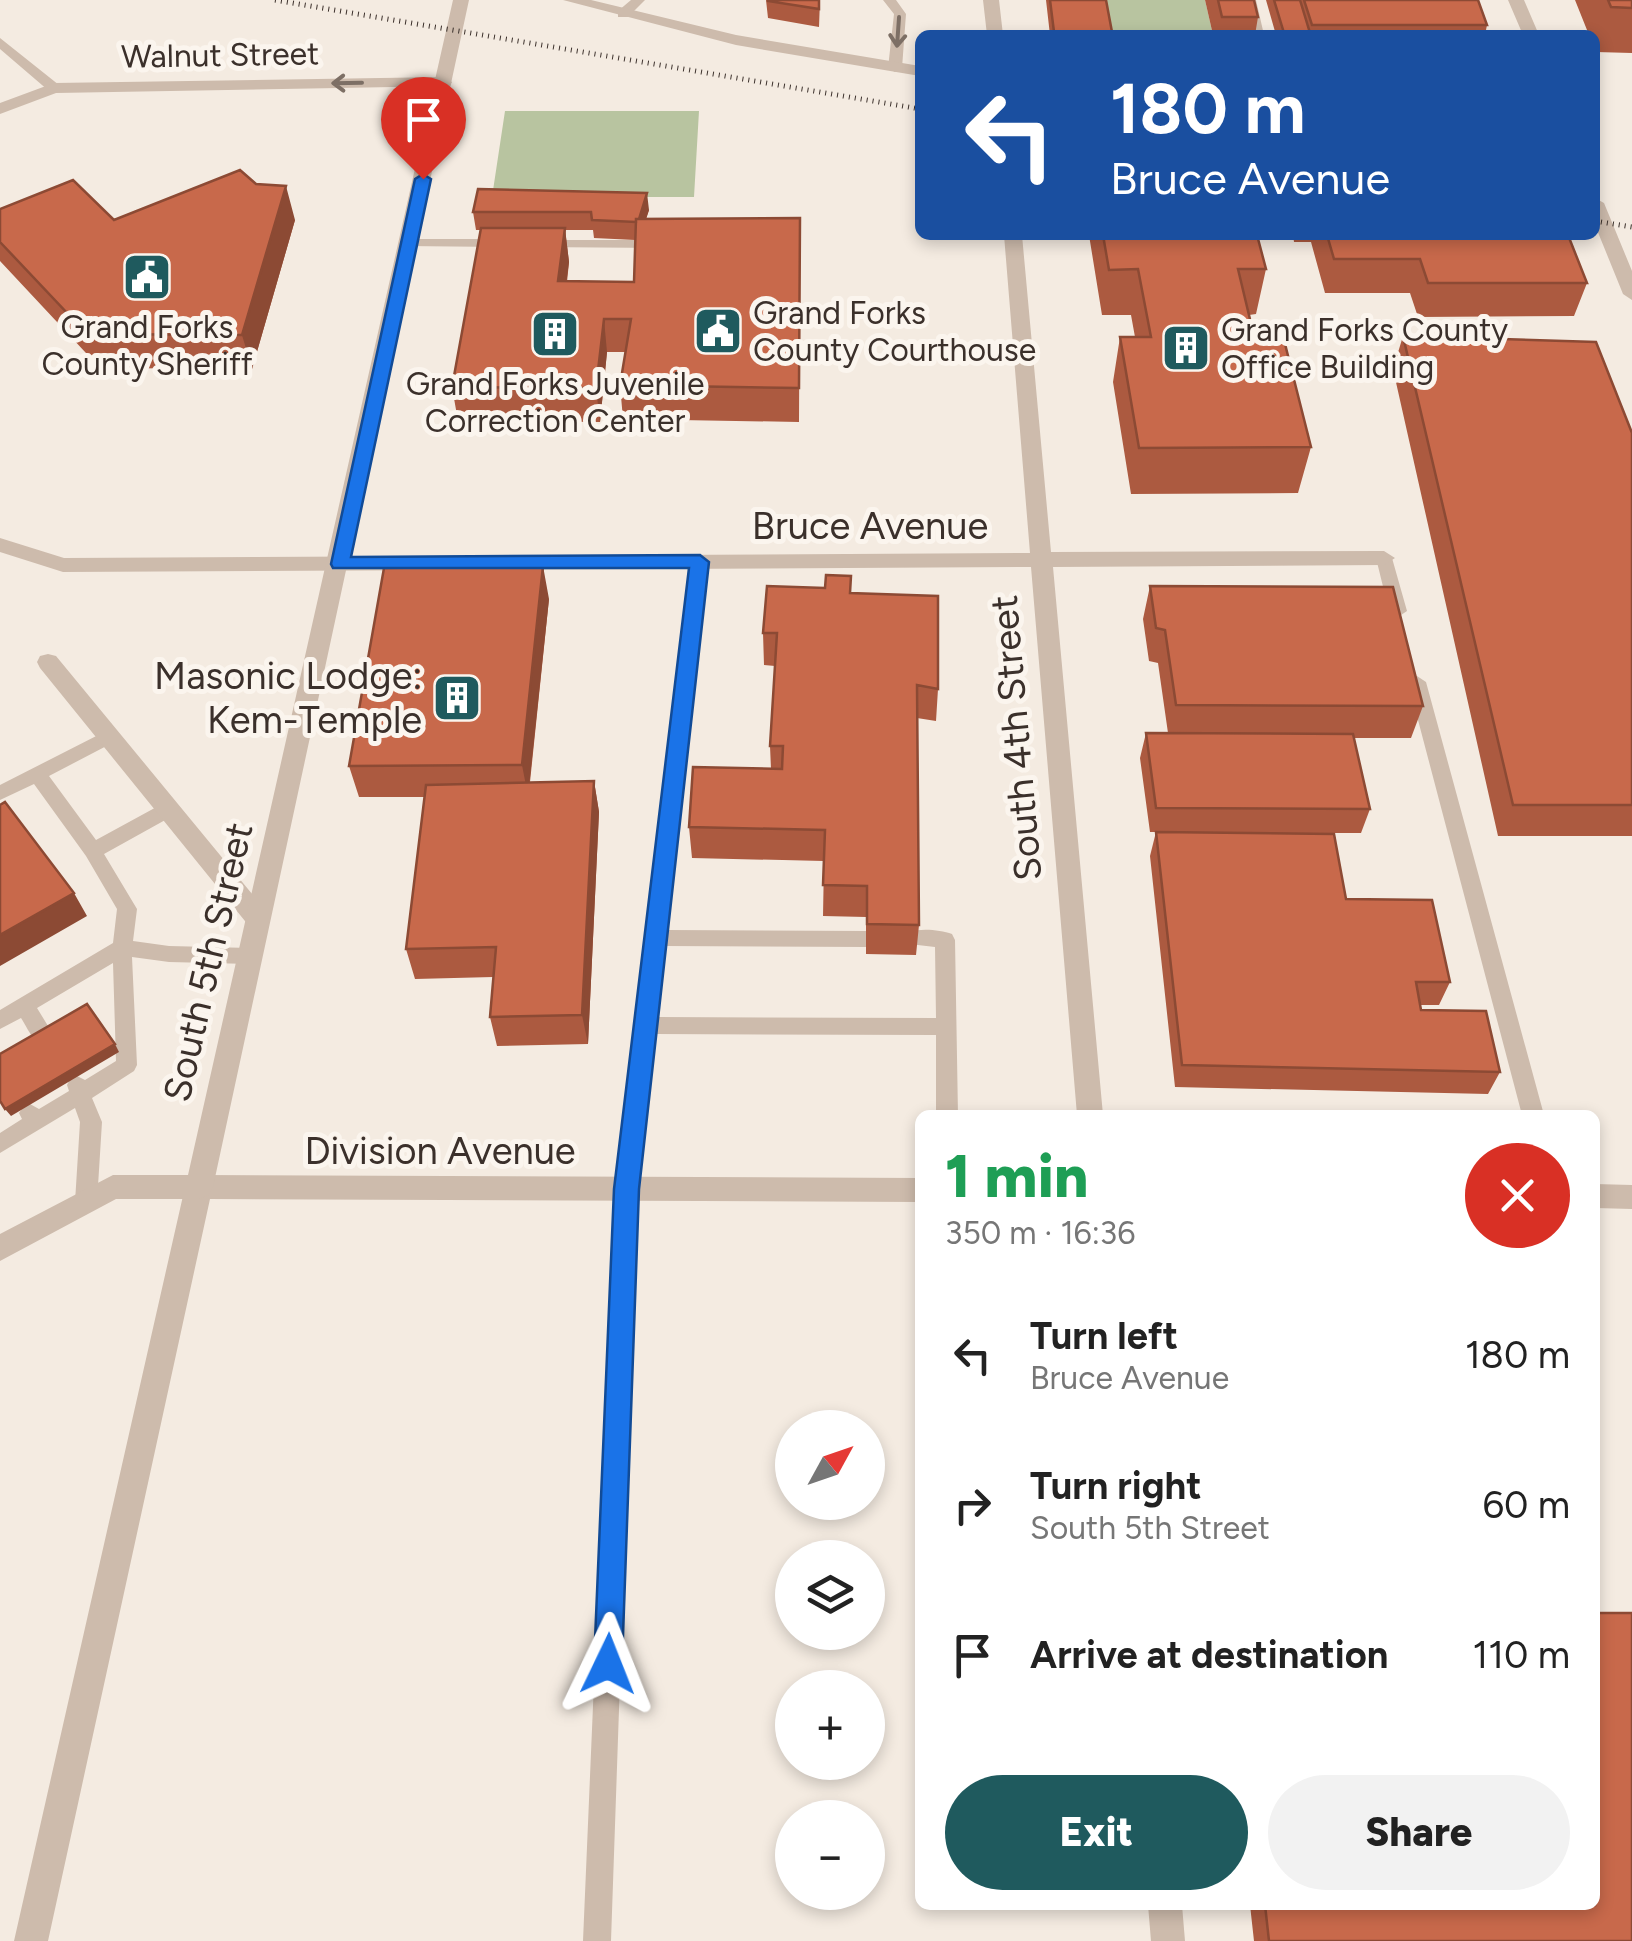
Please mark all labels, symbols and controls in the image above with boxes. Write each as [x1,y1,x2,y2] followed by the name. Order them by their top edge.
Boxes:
[888,16,907,48] one-way arrow
[121,34,319,76] street label: Walnut Street
[1110,66,1305,151] text: 180 m
[945,70,1075,200] icon: left
[331,74,364,92] one-way arrow
[381,77,466,180] pin
[396,92,451,147] icon: arrive
[1110,151,1390,205] text: Bruce Avenue
[121,251,173,303] public building icon: Grand Forks County Sheriff
[753,294,1036,369] place label: Grand Forks County Courthouse
[692,305,744,357] public building icon: Grand Forks County Courthouse
[41,308,253,383] place label: Grand Forks County Sheriff
[529,308,581,360] building icon: Grand Forks Juvenile Correction Center
[1221,311,1508,386] place label: Grand Forks County Office Building
[1160,322,1212,374] building icon: Grand Forks County Office Building
[406,365,704,440] place label: Grand Forks Juvenile Correction Center
[752,503,988,549] street label: Bruce Avenue
[981,593,1051,883] street label: South 4th Street
[154,653,422,743] place label: Masonic Lodge: Kem-Temple
[431,672,483,724] building icon: Masonic Lodge: Kem-Temple
[154,818,262,1106] street label: South 5th Street
[304,1128,576,1174] street label: Division Avenue
[945,1140,1088,1212] text: 1 min
[1465,1143,1570,1248] button: close
[945,1214,1135,1252] text: 350 m · 16:36
[1030,1313,1178,1359] text: Turn left
[945,1328,1000,1383] icon: left
[1465,1332,1570,1378] text: 180 m
[1030,1359,1229,1397] text: Bruce Avenue
[775,1410,885,1520] north arrow
[775,1410,885,1910] map controls
[1030,1463,1202,1509] text: Turn right
[945,1478,1000,1533] icon: right
[1482,1482,1570,1528] text: 60 m
[1030,1509,1270,1547] text: South 5th Street
[775,1540,885,1650] button: layers
[556,1612,660,1716] position arrow
[945,1628,1000,1683] icon: arrive
[1030,1632,1388,1678] text: Arrive at destination
[1473,1632,1570,1678] text: 110 m
[775,1670,885,1780] button: +
[945,1775,1248,1890] button: Exit
[1268,1775,1570,1890] button: Share
[775,1800,885,1910] button: −

